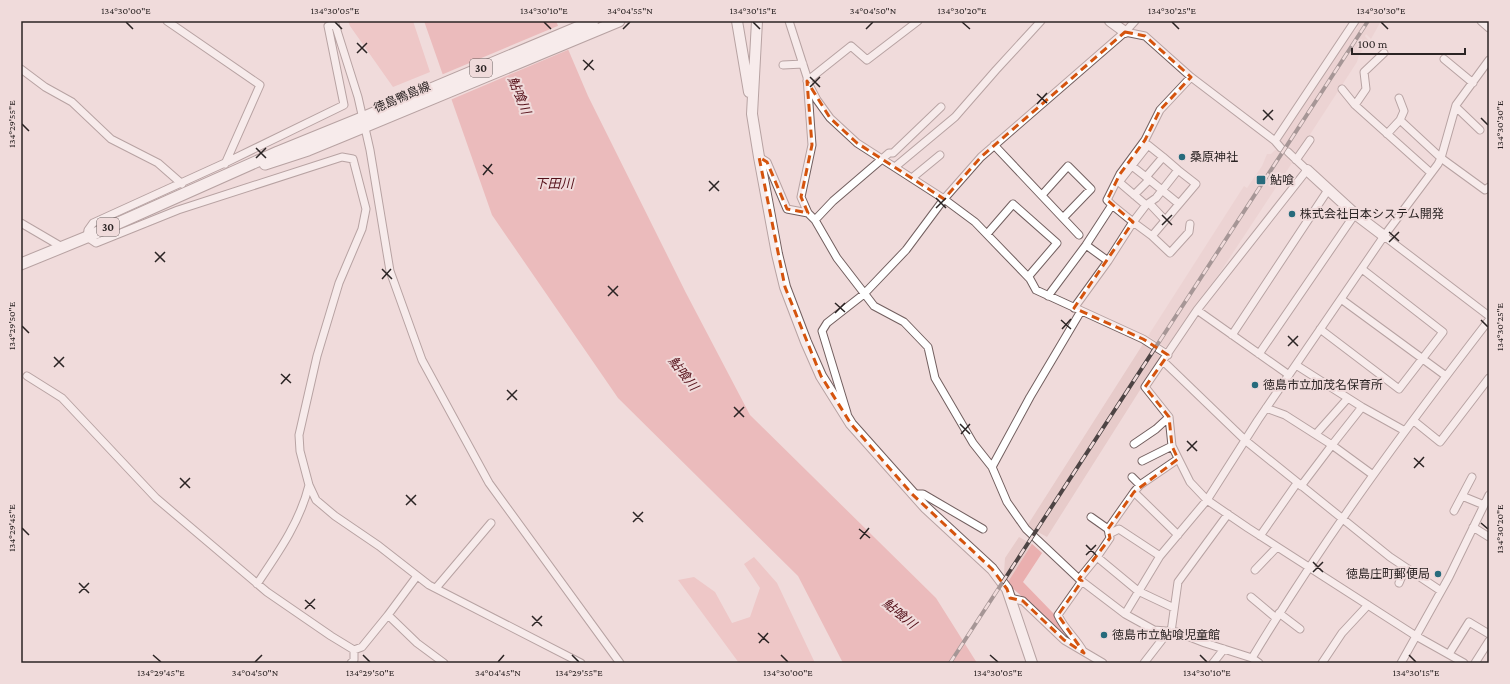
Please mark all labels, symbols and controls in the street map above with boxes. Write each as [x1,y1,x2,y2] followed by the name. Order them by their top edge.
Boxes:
[101,5,151,16] text: 134°30'00"E
[311,5,360,16] text: 134°30'05"E
[520,5,568,16] text: 134°30'10"E
[607,5,653,16] text: 34°04'55"N
[730,5,777,16] text: 134°30'15"E
[850,5,897,16] text: 34°04'50"N
[938,5,987,16] text: 134°30'20"E
[1148,5,1197,16] text: 134°30'25"E
[1357,5,1406,16] text: 134°30'30"E
[1352,30,1465,56] scale bar
[1358,37,1388,51] text: 100 m
[470,59,492,77] road number: 30
[505,74,535,118] water label: 鮎喰川
[372,79,432,115] street label: 徳島鴨島線
[6,100,17,148] text: 134°29'55"E
[1494,100,1505,149] text: 134°30'30"E
[1190,150,1238,164] place label: 桑原神社
[1177,152,1187,162] marker: 桑原神社
[1270,173,1294,187] place label: 鮎喰
[1255,174,1267,186] marker: 鮎喰
[534,176,575,191] water label: 下田川
[1300,207,1444,221] place label: 株式会社日本システム開発
[1287,209,1297,219] marker: 株式会社日本システム開発
[97,218,119,236] road number: 30
[6,301,17,350] text: 134°29'50"E
[1494,302,1505,351] text: 134°30'25"E
[666,353,703,395] water label: 鮎喰川
[1263,378,1383,392] place label: 徳島市立加茂名保育所
[1250,380,1260,390] marker: 徳島市立加茂名保育所
[6,504,17,552] text: 134°29'45"E
[1494,504,1505,553] text: 134°30'20"E
[1346,567,1430,581] place label: 徳島庄町郵便局
[1433,569,1443,579] marker: 徳島庄町郵便局
[880,595,921,633] water label: 鮎喰川
[1112,628,1220,642] place label: 徳島市立鮎喰児童館
[1099,630,1109,640] marker: 徳島市立鮎喰児童館
[137,667,185,678] text: 134°29'45"E
[232,667,279,678] text: 34°04'50"N
[346,667,395,678] text: 134°29'50"E
[475,667,521,678] text: 34°04'45"N
[555,667,603,678] text: 134°29'55"E
[763,667,813,678] text: 134°30'00"E
[974,667,1023,678] text: 134°30'05"E
[1183,667,1231,678] text: 134°30'10"E
[1393,667,1440,678] text: 134°30'15"E

